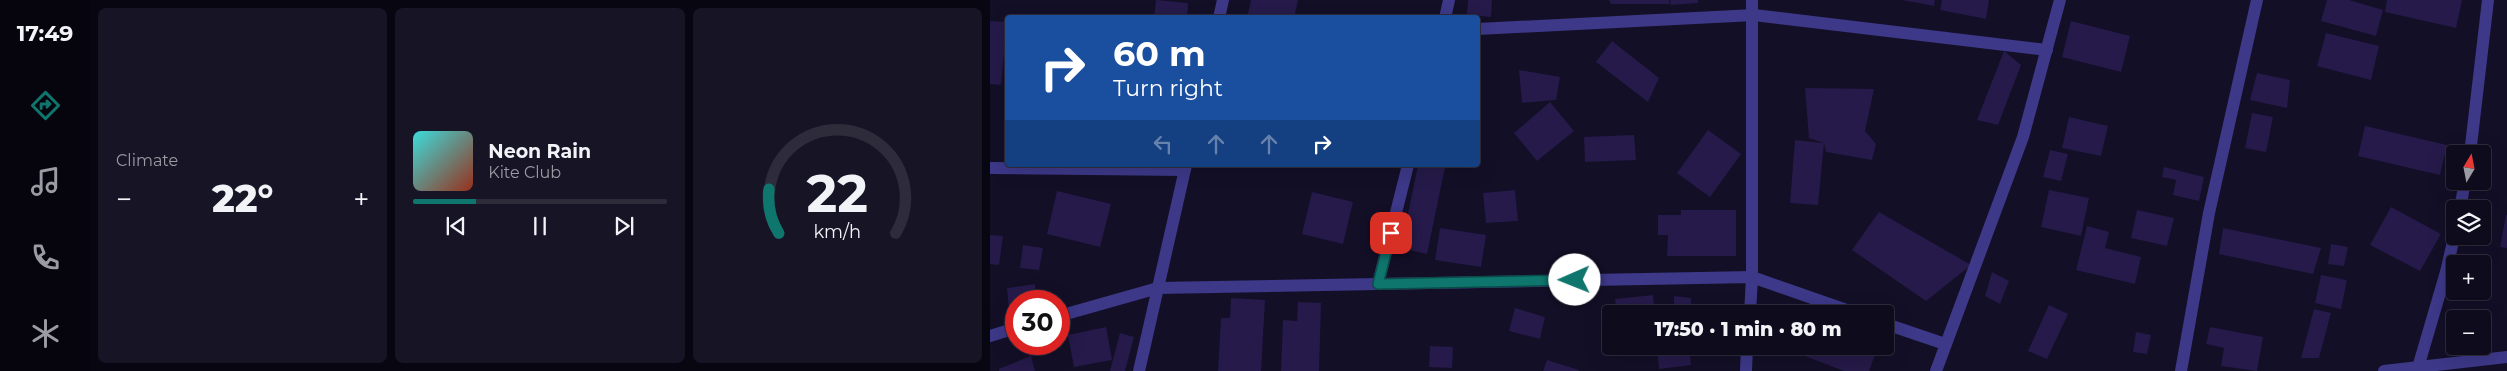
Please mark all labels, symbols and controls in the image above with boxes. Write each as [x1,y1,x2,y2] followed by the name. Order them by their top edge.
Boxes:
[17,20,73,47] text: 17:49
[1113,32,1206,75] text: 60 m
[1030,35,1095,100] icon: right
[1113,75,1223,102] text: Turn right
[28,88,63,123] icon: directions
[1149,130,1177,158] icon: left
[1202,130,1230,158] icon: ahead
[1255,130,1283,158] icon: ahead
[1308,130,1336,158] icon: right
[488,140,591,163] text: Neon Rain
[2446,145,2491,190] north arrow
[2446,145,2491,355] map controls
[116,151,178,170] text: Climate
[807,162,868,225] text: 22
[488,163,561,182] text: Kite Club
[28,164,63,199] icon: music
[212,175,273,222] text: 22°
[116,182,132,216] text: −
[353,182,369,216] text: +
[2446,200,2491,245] button: layers
[442,212,470,240] icon: previous
[526,212,554,240] icon: pause
[610,212,638,240] icon: next
[1370,212,1412,254] pin
[1377,219,1405,247] icon: arrive
[814,221,861,242] text: km/h
[28,240,63,275] icon: phone
[1548,253,1600,305] position arrow
[2446,255,2491,300] button: +
[1005,290,1070,355] speed limit sign: 30
[2446,310,2491,355] button: −
[28,316,63,351] icon: climate
[1655,318,1842,341] text: 17:50 · 1 min · 80 m

